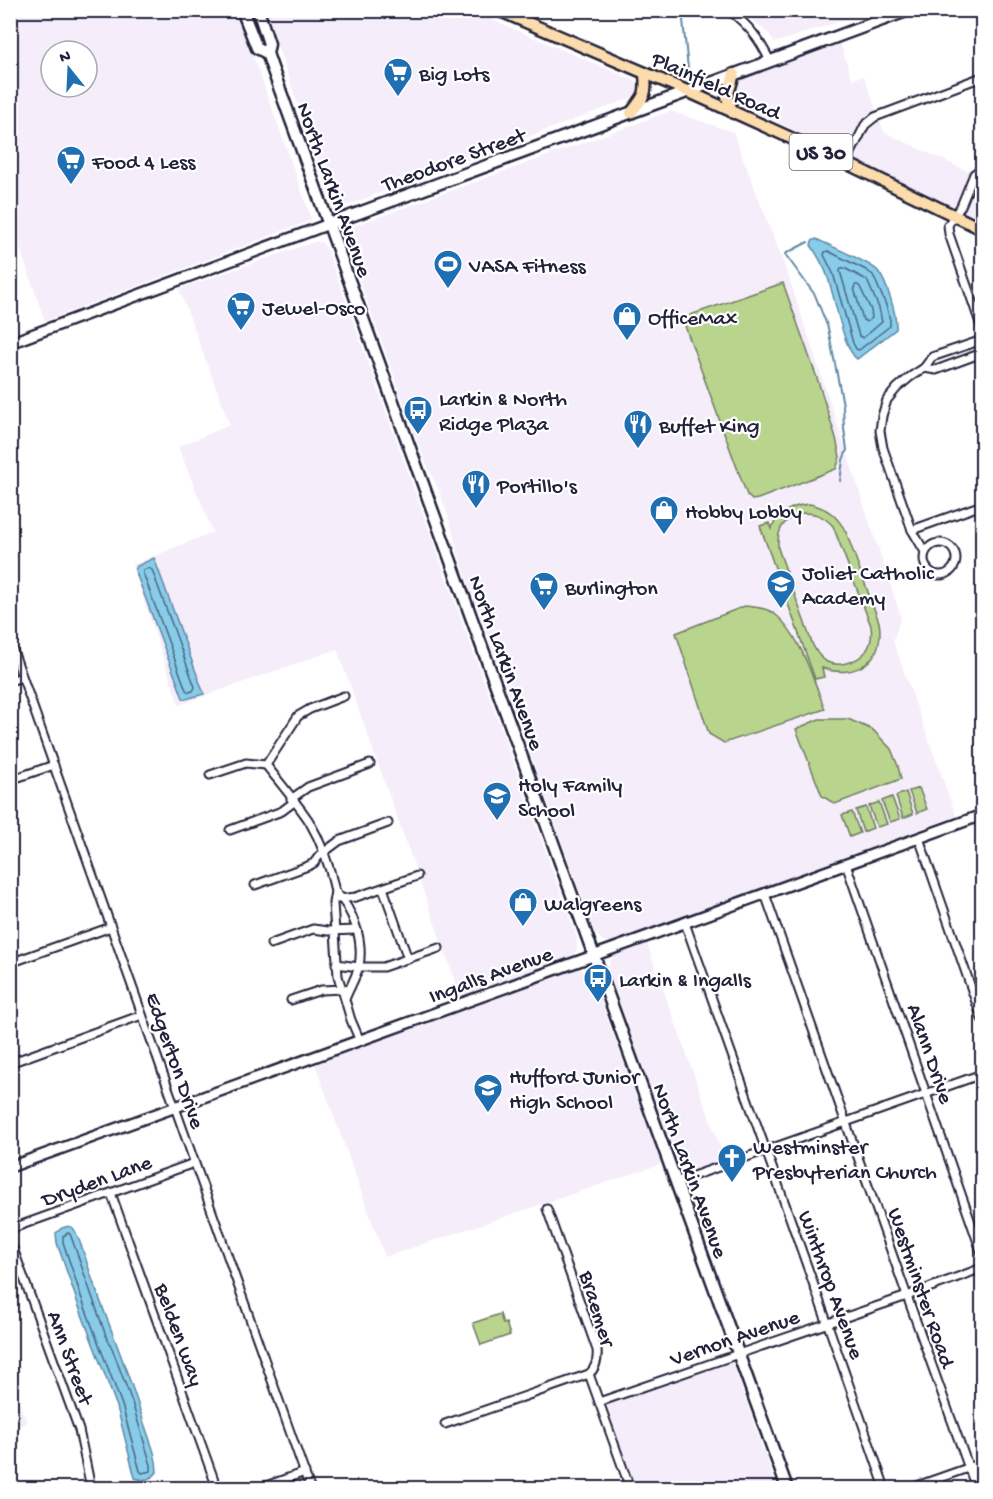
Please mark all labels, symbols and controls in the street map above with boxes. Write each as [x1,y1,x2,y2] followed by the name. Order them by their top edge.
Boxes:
[39,39,99,99] north arrow
[58,47,74,69] text: N
[646,47,786,129] street label: Plainfield Road
[382,56,414,98] supermarket icon: Big Lots
[418,63,490,89] place label: Big Lots
[289,99,376,282] street label: North Larkin Avenue
[377,123,531,200] street label: Theodore Street
[790,134,852,170] road number: US 30
[55,144,87,186] supermarket icon: Food 4 Less
[91,151,196,177] place label: Food 4 Less
[432,248,464,290] sports icon: VASA Fitness
[468,255,587,281] place label: VASA Fitness
[225,290,257,332] supermarket icon: Jewel-Osco
[262,297,365,323] place label: Jewel-Osco
[611,300,643,342] shop icon: OfficeMax
[648,307,738,333] place label: OfficeMax
[439,388,567,439] place label: Larkin & North Ridge Plaza
[402,394,434,436] bus stop icon: Larkin & North Ridge Plaza
[622,408,654,450] restaurant icon: Buffet King
[658,415,759,441] place label: Buffet King
[460,468,492,510] restaurant icon: Portillo's
[496,475,578,501] place label: Portillo's
[648,494,680,536] shop icon: Hobby Lobby
[685,501,802,527] place label: Hobby Lobby
[802,562,935,613] place label: Joliet Catholic Academy
[765,568,797,610] school or university icon: Joliet Catholic Academy
[528,570,560,612] supermarket icon: Burlington
[461,572,548,755] street label: North Larkin Avenue
[564,577,658,603] place label: Burlington
[518,774,623,825] place label: Holy Family School
[481,780,513,822] school or university icon: Holy Family School
[507,886,539,928] shop icon: Walgreens
[544,893,642,919] place label: Walgreens
[426,942,557,1011] street label: Ingalls Avenue
[582,962,614,1004] bus stop icon: Larkin & Ingalls
[619,969,752,995] place label: Larkin & Ingalls
[138,990,209,1133] street label: Edgerton Drive
[899,1001,958,1108] street label: Alann Drive
[509,1066,641,1117] place label: Hufford Junior High School
[472,1072,504,1114] school or university icon: Hufford Junior High School
[645,1080,732,1263] street label: North Larkin Avenue
[752,1136,937,1187] place label: Westminster Presbyterian Church
[716,1142,748,1184] church icon: Westminster Presbyterian Church
[37,1151,156,1215] street label: Dryden Lane
[880,1205,959,1374] street label: Westminster Road
[790,1208,868,1364] street label: Winthrop Avenue
[571,1267,620,1352] street label: Braemer
[146,1279,208,1390] street label: Belden way
[666,1305,804,1374] street label: Vernon Avenue
[39,1308,98,1411] street label: Ann Street

